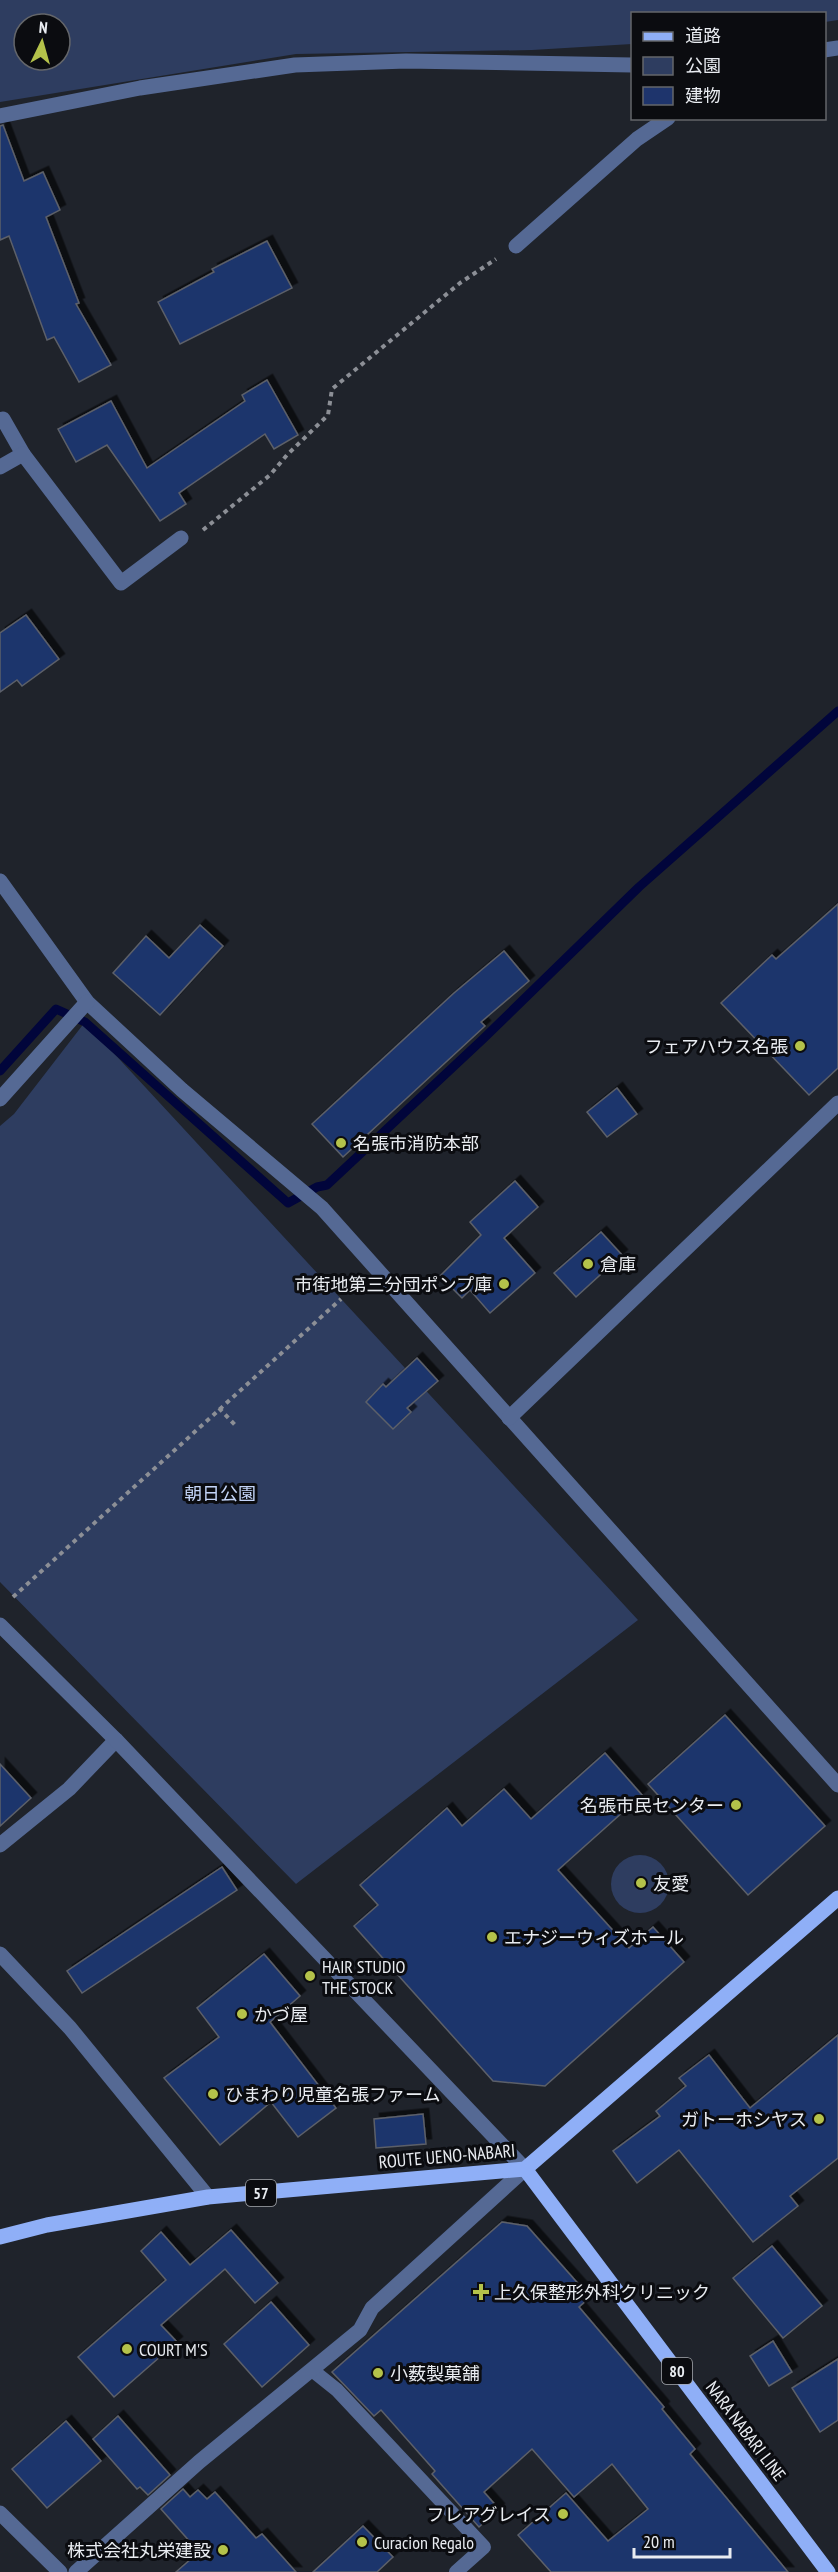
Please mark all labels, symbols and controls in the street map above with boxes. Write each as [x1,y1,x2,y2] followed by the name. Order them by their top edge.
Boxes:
[12,12,72,72] north arrow
[631,12,826,120] legend
[38,17,48,37] text: N
[685,24,721,47] text: 道路
[685,54,721,77] text: 公園
[685,84,721,107] text: 建物
[645,1035,788,1058] place label: フェアハウス名張
[793,1039,807,1053] marker: フェアハウス名張
[353,1132,479,1155] place label: 名張市消防本部
[334,1136,348,1150] marker: 名張市消防本部
[600,1253,636,1276] place label: 倉庫
[581,1257,595,1271] marker: 倉庫
[295,1273,492,1296] place label: 市街地第三分団ポンプ庫
[497,1277,511,1291] marker: 市街地第三分団ポンプ庫
[184,1482,256,1505] park label: 朝日公園
[580,1794,724,1817] place label: 名張市民センター
[729,1798,743,1812] marker: 名張市民センター
[653,1872,689,1895] place label: 友愛
[634,1876,648,1890] marker: 友愛
[504,1926,684,1949] place label: エナジーウィズホール
[485,1930,499,1944] marker: エナジーウィズホール
[322,1955,406,1999] place label: HAIR STUDIO THE STOCK
[303,1969,317,1983] marker: HAIR STUDIO THE STOCK
[254,2003,308,2026] place label: かづ屋
[235,2007,249,2021] marker: かづ屋
[225,2083,440,2106] place label: ひまわり児童名張ファーム
[206,2087,220,2101] marker: ひまわり児童名張ファーム
[681,2108,807,2131] place label: ガトーホシヤス
[812,2112,826,2126] marker: ガトーホシヤス
[378,2139,516,2173] street label: ROUTE UENO-NABARI
[246,2180,276,2206] road number: 57
[494,2281,710,2304] place label: 上久保整形外科クリニック
[472,2283,490,2301] marker: 上久保整形外科クリニック
[139,2338,208,2361] place label: COURT M'S
[120,2342,134,2356] marker: COURT M'S
[662,2358,692,2384] road number: 80
[390,2362,480,2385] place label: 小薮製菓舗
[371,2366,385,2380] marker: 小薮製菓舗
[701,2377,791,2485] street label: NARA NABARI LINE
[426,2503,551,2526] place label: フレアグレイス
[556,2507,570,2521] marker: フレアグレイス
[634,2521,730,2559] scale bar
[643,2530,675,2553] text: 20 m
[374,2531,474,2554] place label: Curacion Regalo
[355,2535,369,2549] marker: Curacion Regalo
[67,2539,211,2562] place label: 株式会社丸栄建設
[216,2543,230,2557] marker: 株式会社丸栄建設

